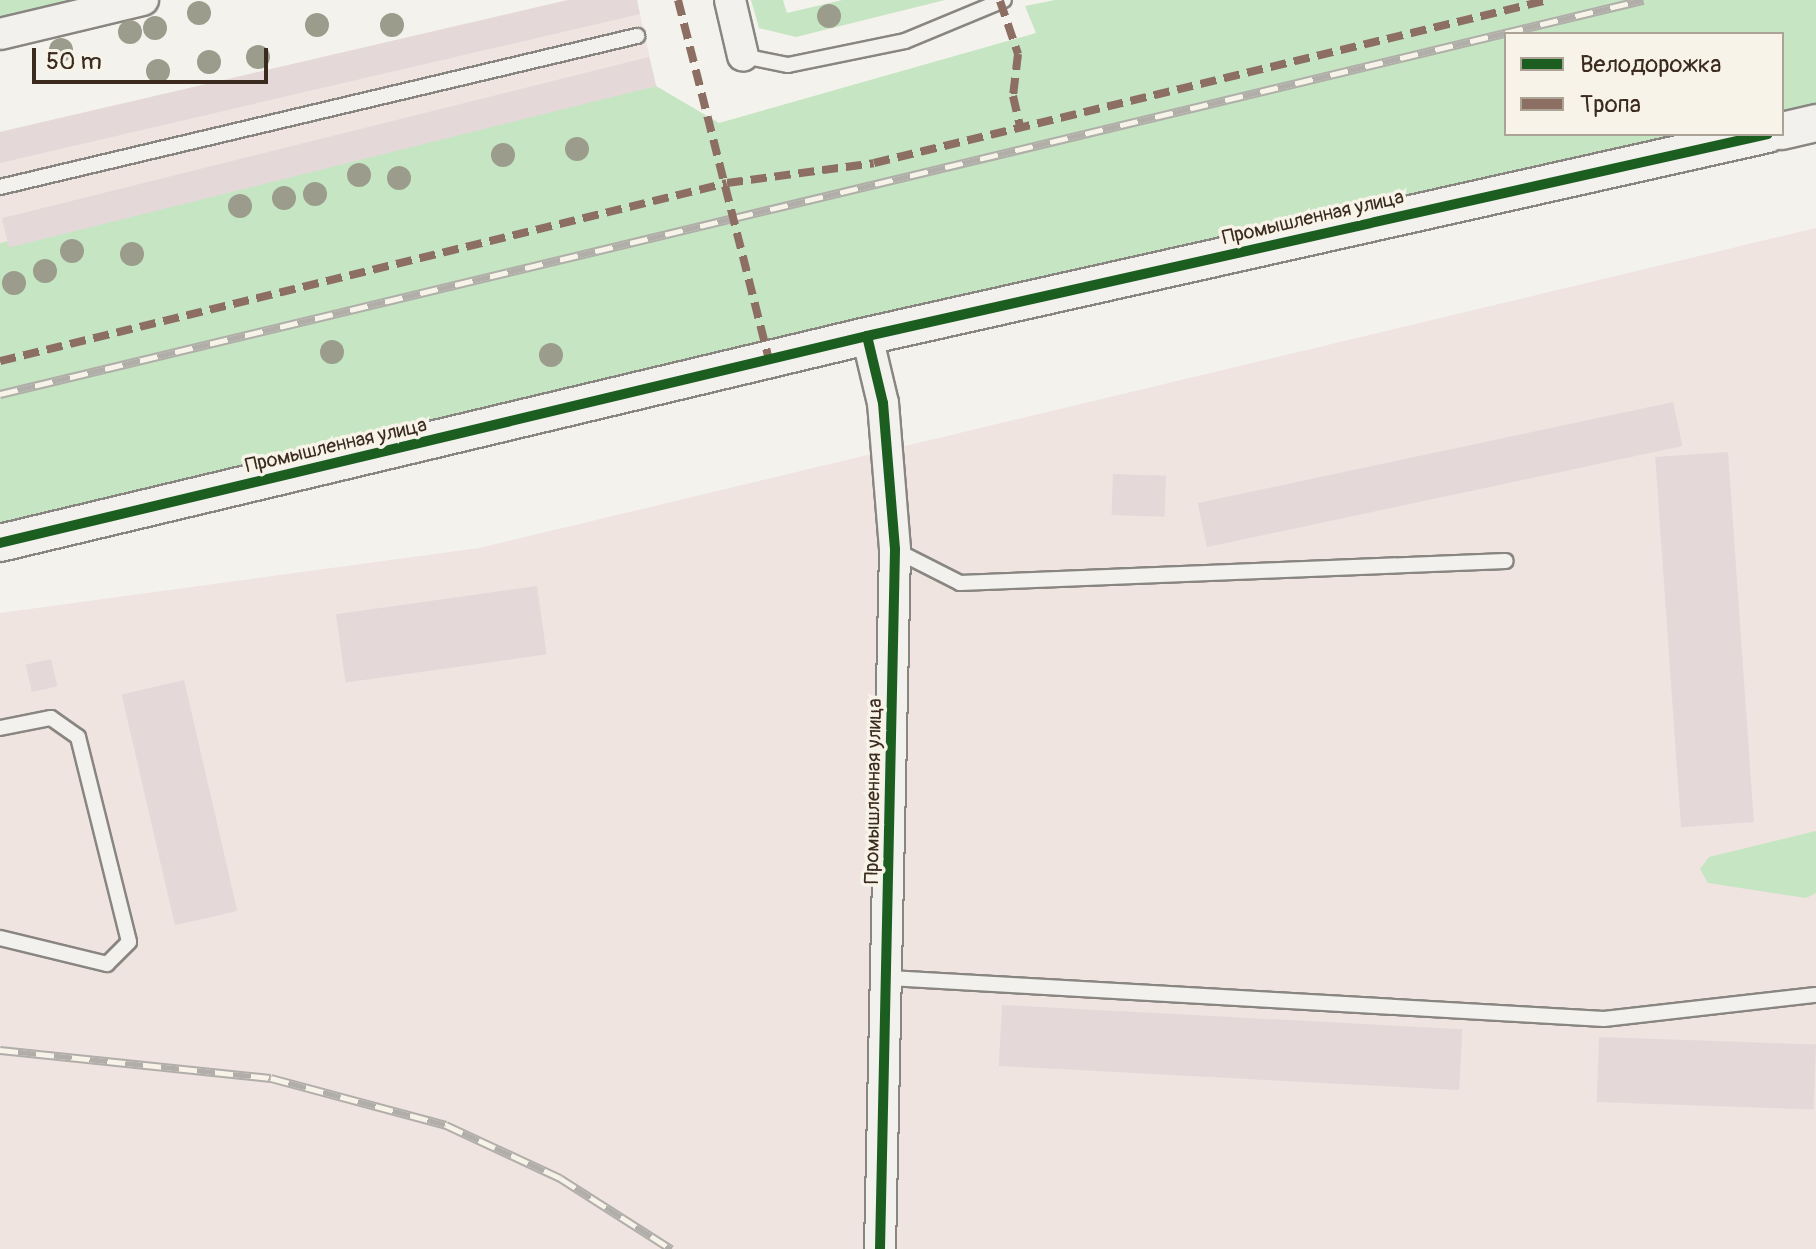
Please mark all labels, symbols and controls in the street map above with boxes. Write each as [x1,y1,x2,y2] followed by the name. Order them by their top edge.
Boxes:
[36,32,272,82] scale bar
[1504,32,1784,136] legend
[46,47,102,76] text: 50 m
[1580,50,1721,79] text: Велодорожка
[1580,90,1641,119] text: Тропа
[1220,184,1406,250] street label: Промышленная улица
[243,412,429,478] street label: Промышленная улица
[859,698,887,884] street label: Промышленная улица

